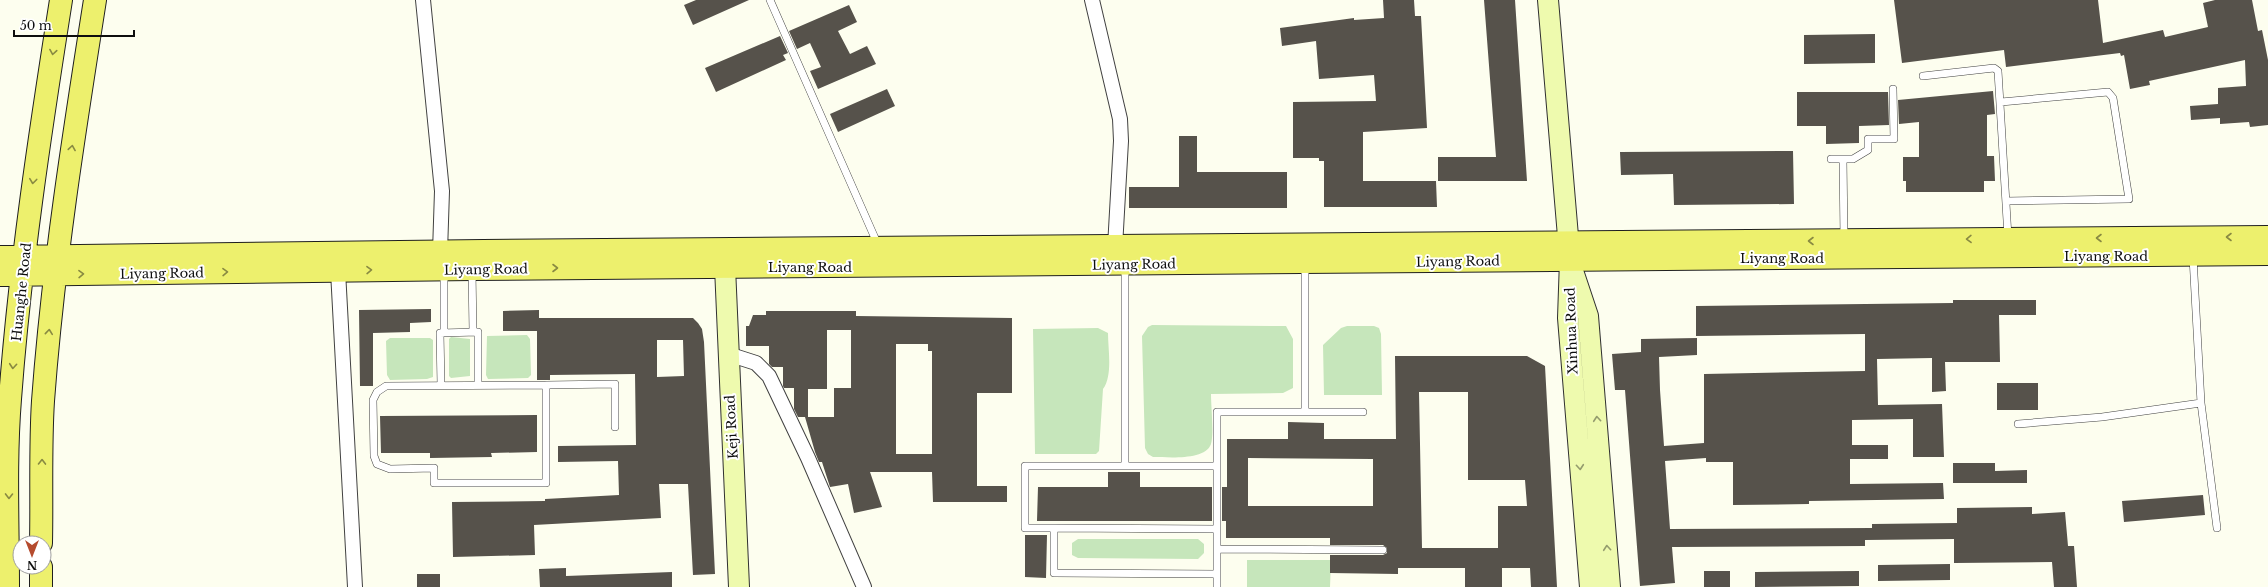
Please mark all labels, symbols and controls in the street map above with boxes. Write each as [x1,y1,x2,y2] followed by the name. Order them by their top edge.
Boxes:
[14,12,134,38] scale bar
[20,18,52,33] text: 50 m
[49,49,58,55] one-way arrow
[67,145,76,151] one-way arrow
[29,178,38,184] one-way arrow
[2226,233,2232,241] one-way arrow
[2096,234,2102,242] one-way arrow
[1966,235,1972,243] one-way arrow
[1808,237,1814,245] one-way arrow
[8,242,35,342] street label: Huanghe Road
[2064,248,2148,265] street label: Liyang Road
[1740,250,1824,267] street label: Liyang Road
[1416,252,1500,271] street label: Liyang Road
[1092,255,1176,274] street label: Liyang Road
[768,259,852,276] street label: Liyang Road
[444,260,528,279] street label: Liyang Road
[120,264,204,283] street label: Liyang Road
[552,264,558,273] one-way arrow
[366,266,372,275] one-way arrow
[222,268,228,277] one-way arrow
[78,270,84,279] one-way arrow
[1561,287,1582,375] street label: Xinhua Road
[45,329,54,335] one-way arrow
[9,363,18,369] one-way arrow
[721,394,742,459] street label: Keji Road
[1592,416,1601,422] one-way arrow
[38,459,47,465] one-way arrow
[1575,464,1584,470] one-way arrow
[5,493,13,499] one-way arrow
[12,535,52,575] north arrow
[1603,545,1612,551] one-way arrow
[26,558,37,572] text: N

